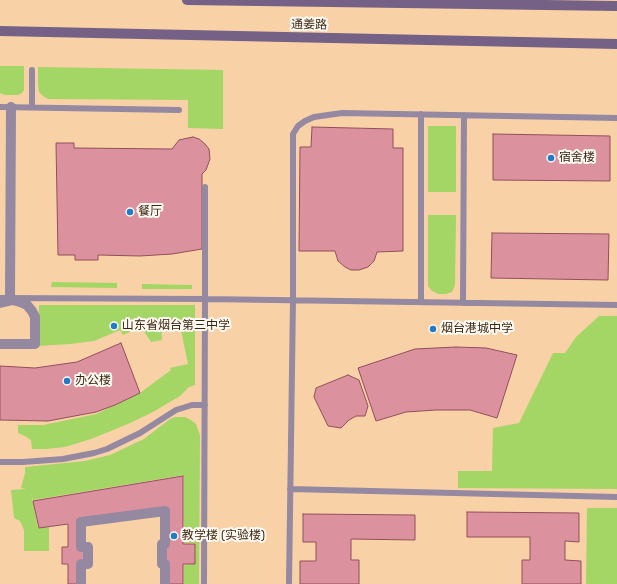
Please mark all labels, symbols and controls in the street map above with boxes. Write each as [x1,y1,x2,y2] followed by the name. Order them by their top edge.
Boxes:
[291,17,327,33] street label: 通姜路
[559,151,595,165] place label: 宿舍楼
[546,153,556,163] marker: 宿舍楼
[138,205,162,219] place label: 餐厅
[125,207,135,217] marker: 餐厅
[122,319,230,333] place label: 山东省烟台第三中学
[109,321,119,331] marker: 山东省烟台第三中学
[441,322,513,336] place label: 烟台港城中学
[428,324,438,334] marker: 烟台港城中学
[75,374,111,388] place label: 办公楼
[62,376,72,386] marker: 办公楼
[182,529,265,543] place label: 教学楼 (实验楼)
[169,531,179,541] marker: 教学楼 (实验楼)

